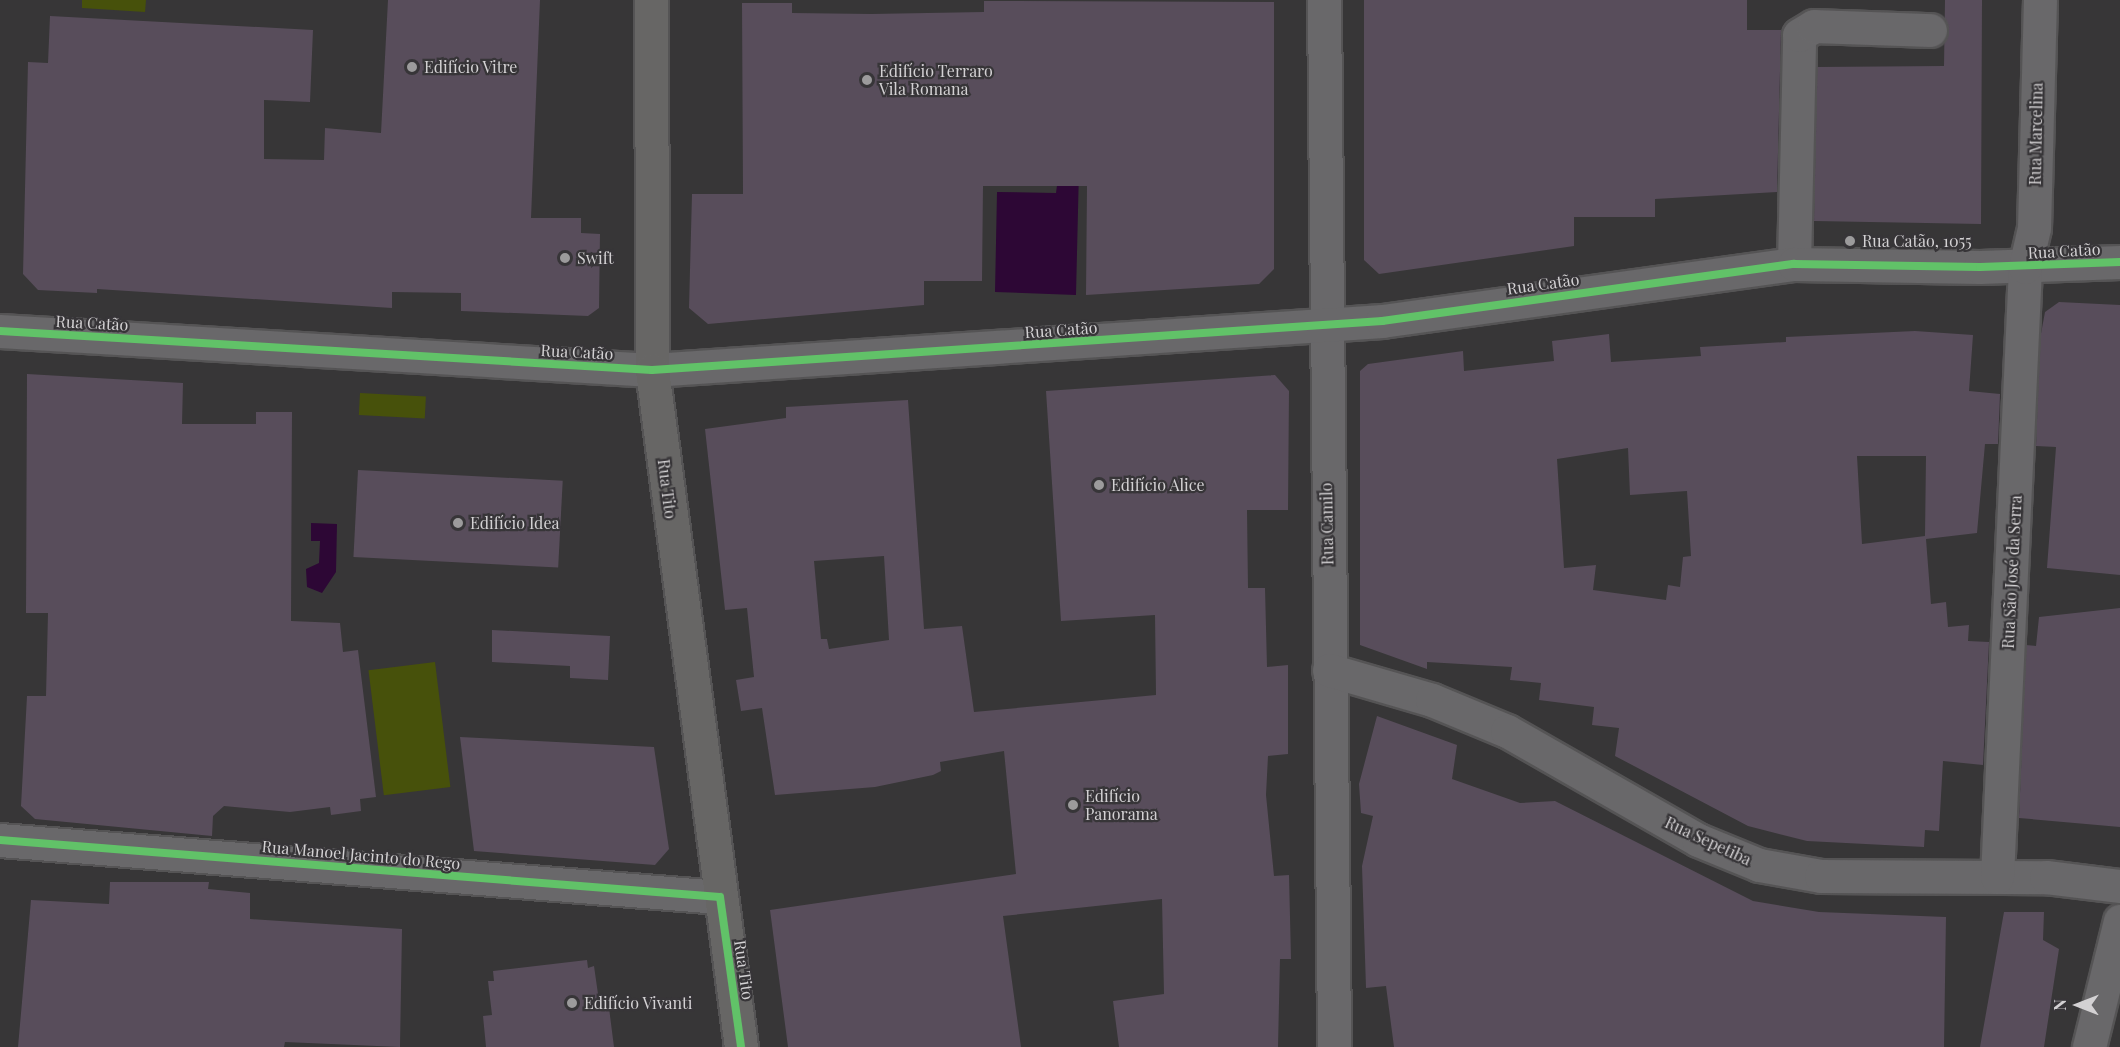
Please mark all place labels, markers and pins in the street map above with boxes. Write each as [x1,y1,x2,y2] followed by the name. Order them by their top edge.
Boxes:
[424,57,518,77] place label: Edifício Vitre
[405,60,419,74] marker: Edifício Vitre
[879,61,993,99] place label: Edifício Terraro Vila Romana
[860,73,874,87] marker: Edifício Terraro Vila Romana
[1862,231,1972,251] place label: Rua Catão, 1055
[1843,234,1857,248] marker: Rua Catão, 1055
[577,248,614,268] place label: Swift
[558,251,572,265] marker: Swift
[1111,475,1205,495] place label: Edifício Alice
[1092,478,1106,492] marker: Edifício Alice
[470,513,559,533] place label: Edifício Idea
[451,516,465,530] marker: Edifício Idea
[1085,786,1158,824] place label: Edifício Panorama
[1066,798,1080,812] marker: Edifício Panorama
[584,993,693,1013] place label: Edifício Vivanti
[565,996,579,1010] marker: Edifício Vivanti

